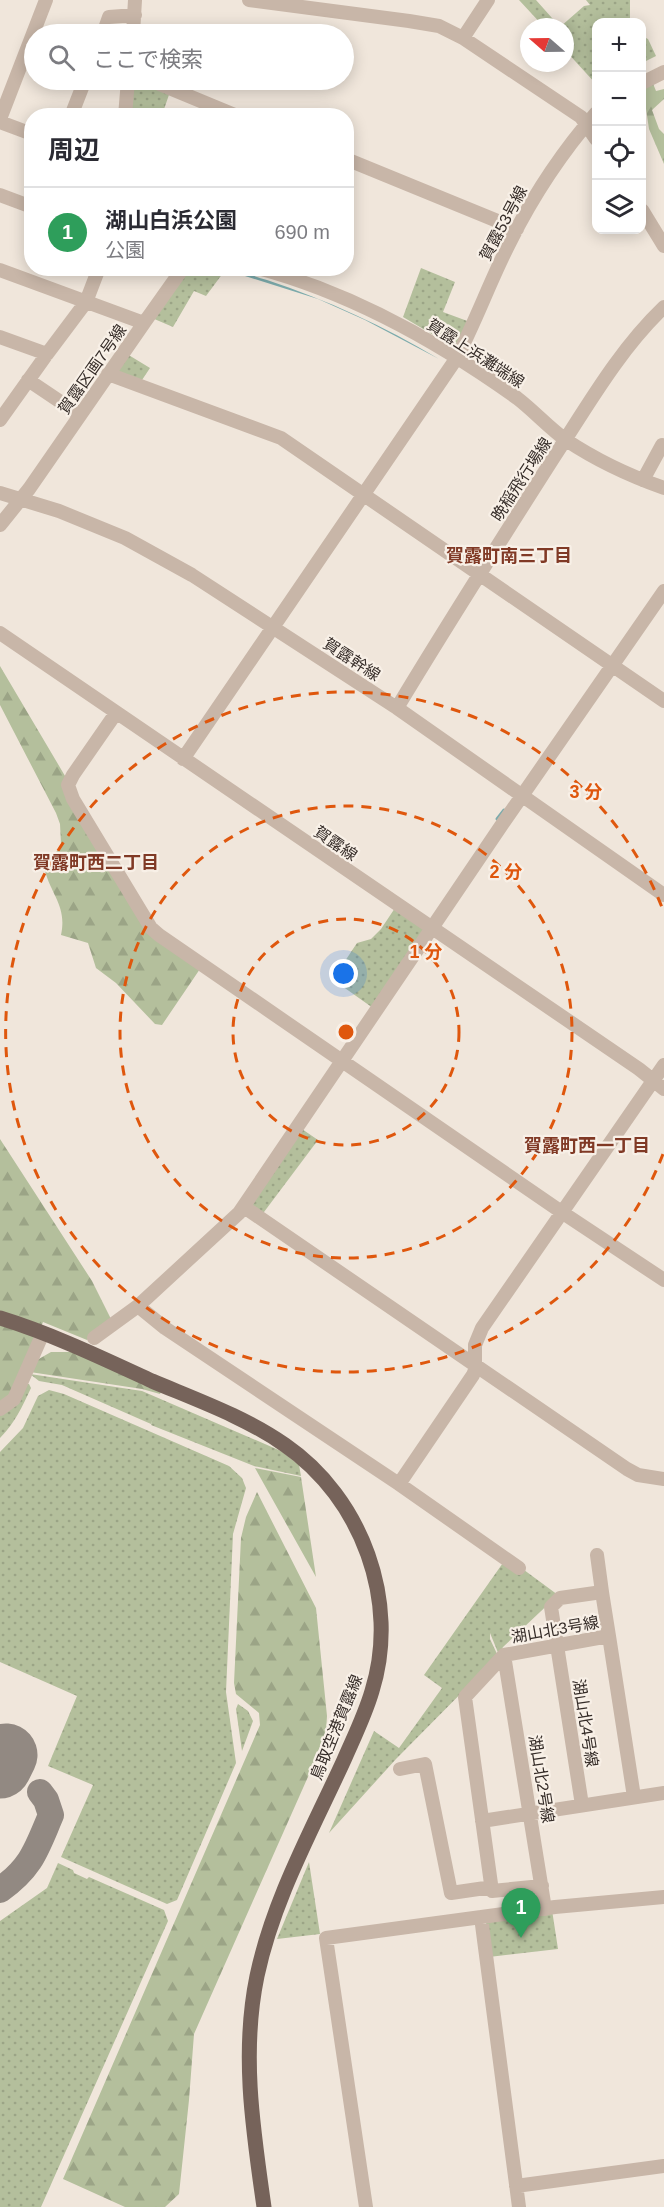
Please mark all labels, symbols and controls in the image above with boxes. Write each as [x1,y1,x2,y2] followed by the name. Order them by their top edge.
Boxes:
[520,18,574,72] north arrow
[592,18,646,234] map controls
[592,18,646,72] button: +
[24,24,354,90] search box
[45,41,78,74] icon: search
[93,47,203,72] text: ここで検索
[592,72,646,126] button: −
[592,126,646,180] button: locate
[48,135,100,165] text: 周辺
[592,180,646,234] button: layers
[477,183,530,263] street label: 賀露53号線
[105,208,237,233] text: 湖山白浜公園
[62,221,73,243] text: 1
[274,221,330,243] text: 690 m
[105,239,145,261] text: 公園
[424,316,527,391] street label: 賀露上浜灘端線
[55,321,129,417] street label: 賀露区画7号線
[488,434,555,524] street label: 晩稲飛行場線
[446,546,572,566] district label: 賀露町南三丁目
[320,635,383,684] street label: 賀露幹線
[569,782,603,802] text: 3 分
[311,823,360,864] street label: 賀露線
[33,853,159,873] district label: 賀露町西二丁目
[489,862,523,882] text: 2 分
[409,942,443,962] text: 1 分
[329,959,358,988] your location
[336,1022,356,1042] centre of rings
[524,1136,650,1156] district label: 賀露町西一丁目
[510,1613,600,1646] street label: 湖山北3号線
[308,1672,365,1782] street label: 鳥取空港賀露線
[570,1678,601,1768] street label: 湖山北4号線
[526,1734,557,1824] street label: 湖山北2号線
[502,1888,540,1938] pin: 1

